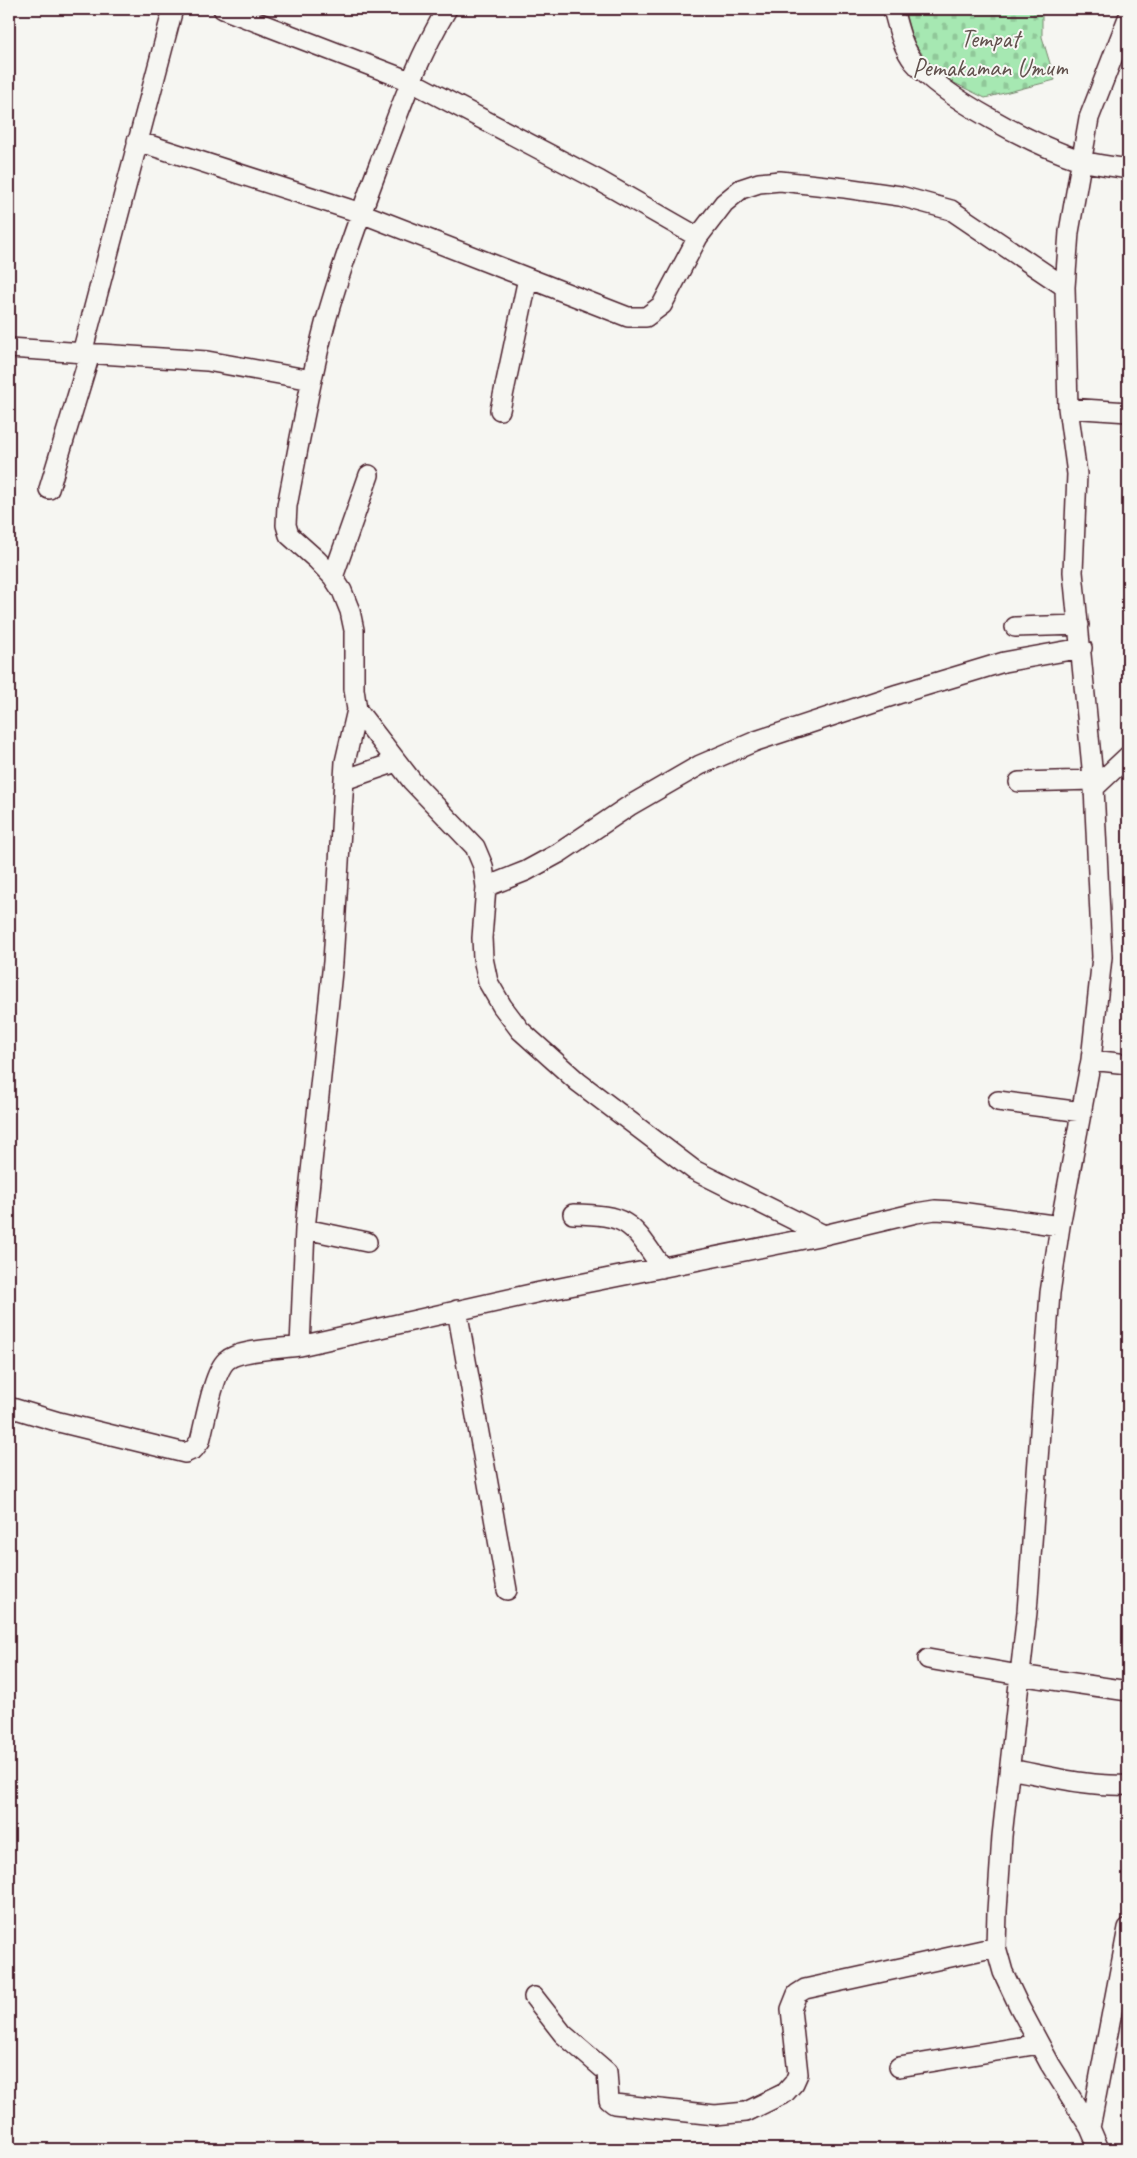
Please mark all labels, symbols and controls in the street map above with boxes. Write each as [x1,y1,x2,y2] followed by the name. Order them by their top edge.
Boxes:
[912,23,1069,84] park label: Tempat Pemakaman Umum

